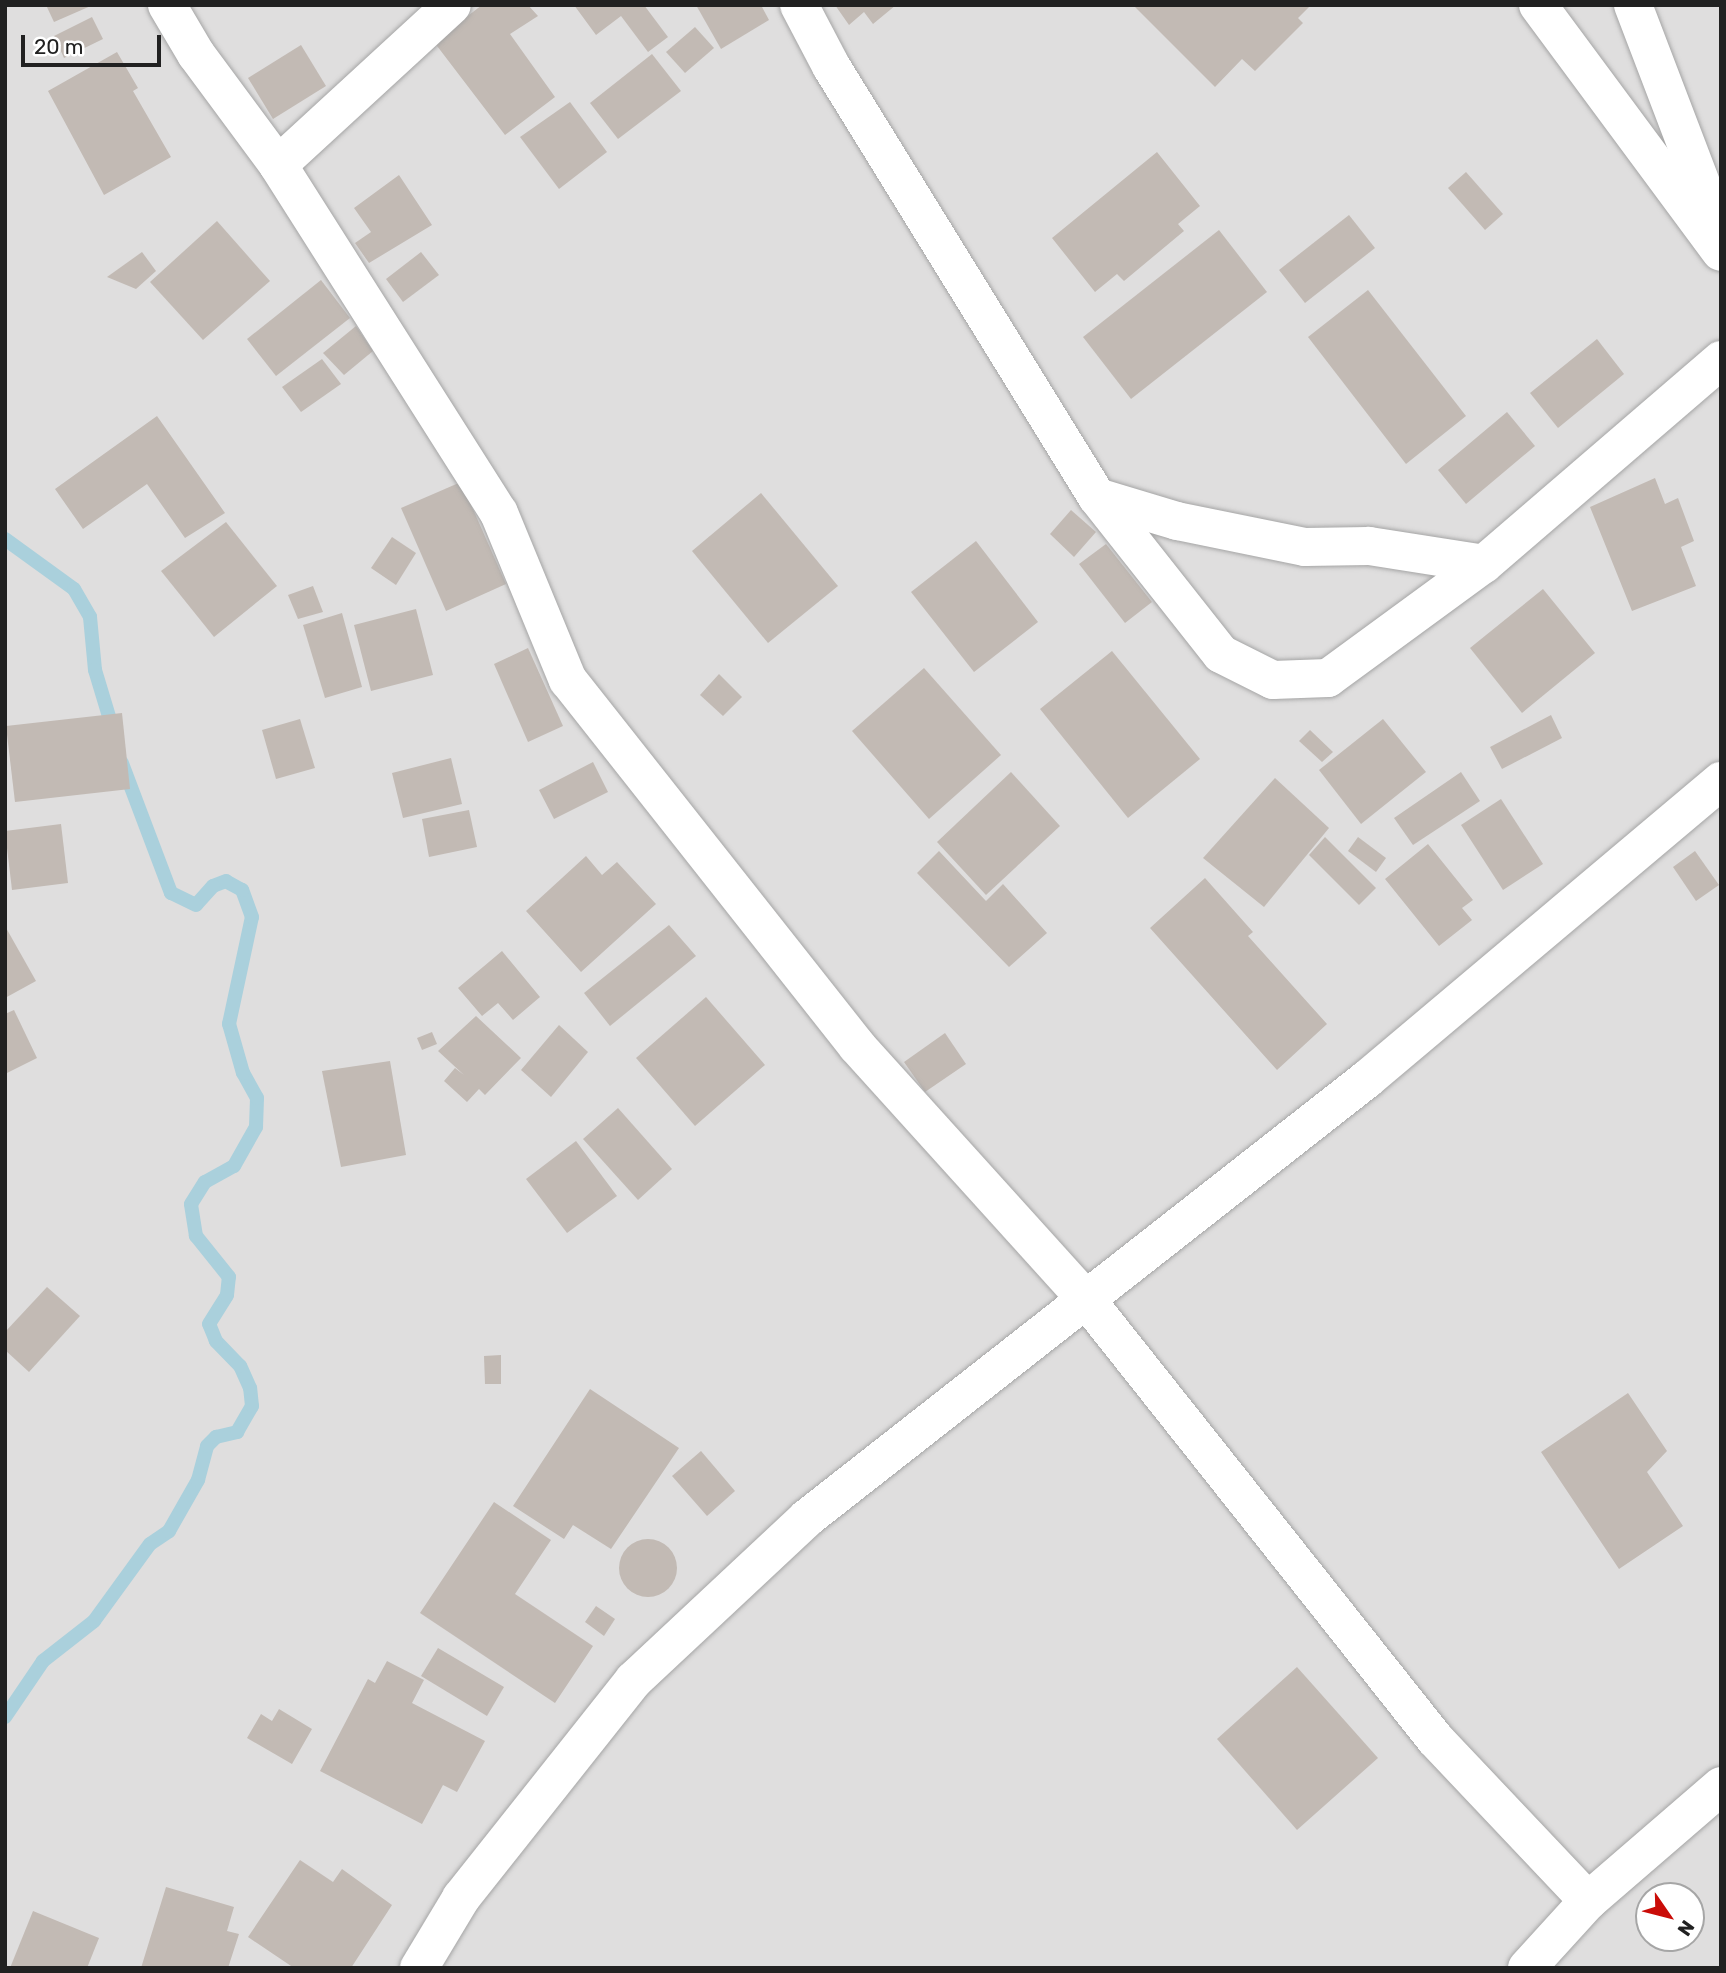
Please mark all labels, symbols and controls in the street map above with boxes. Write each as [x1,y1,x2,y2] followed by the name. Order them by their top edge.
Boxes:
[24,21,164,65] scale bar
[34,34,83,59] text: 20 m
[1635,1882,1705,1952] north arrow
[1673,1916,1699,1940] text: N

